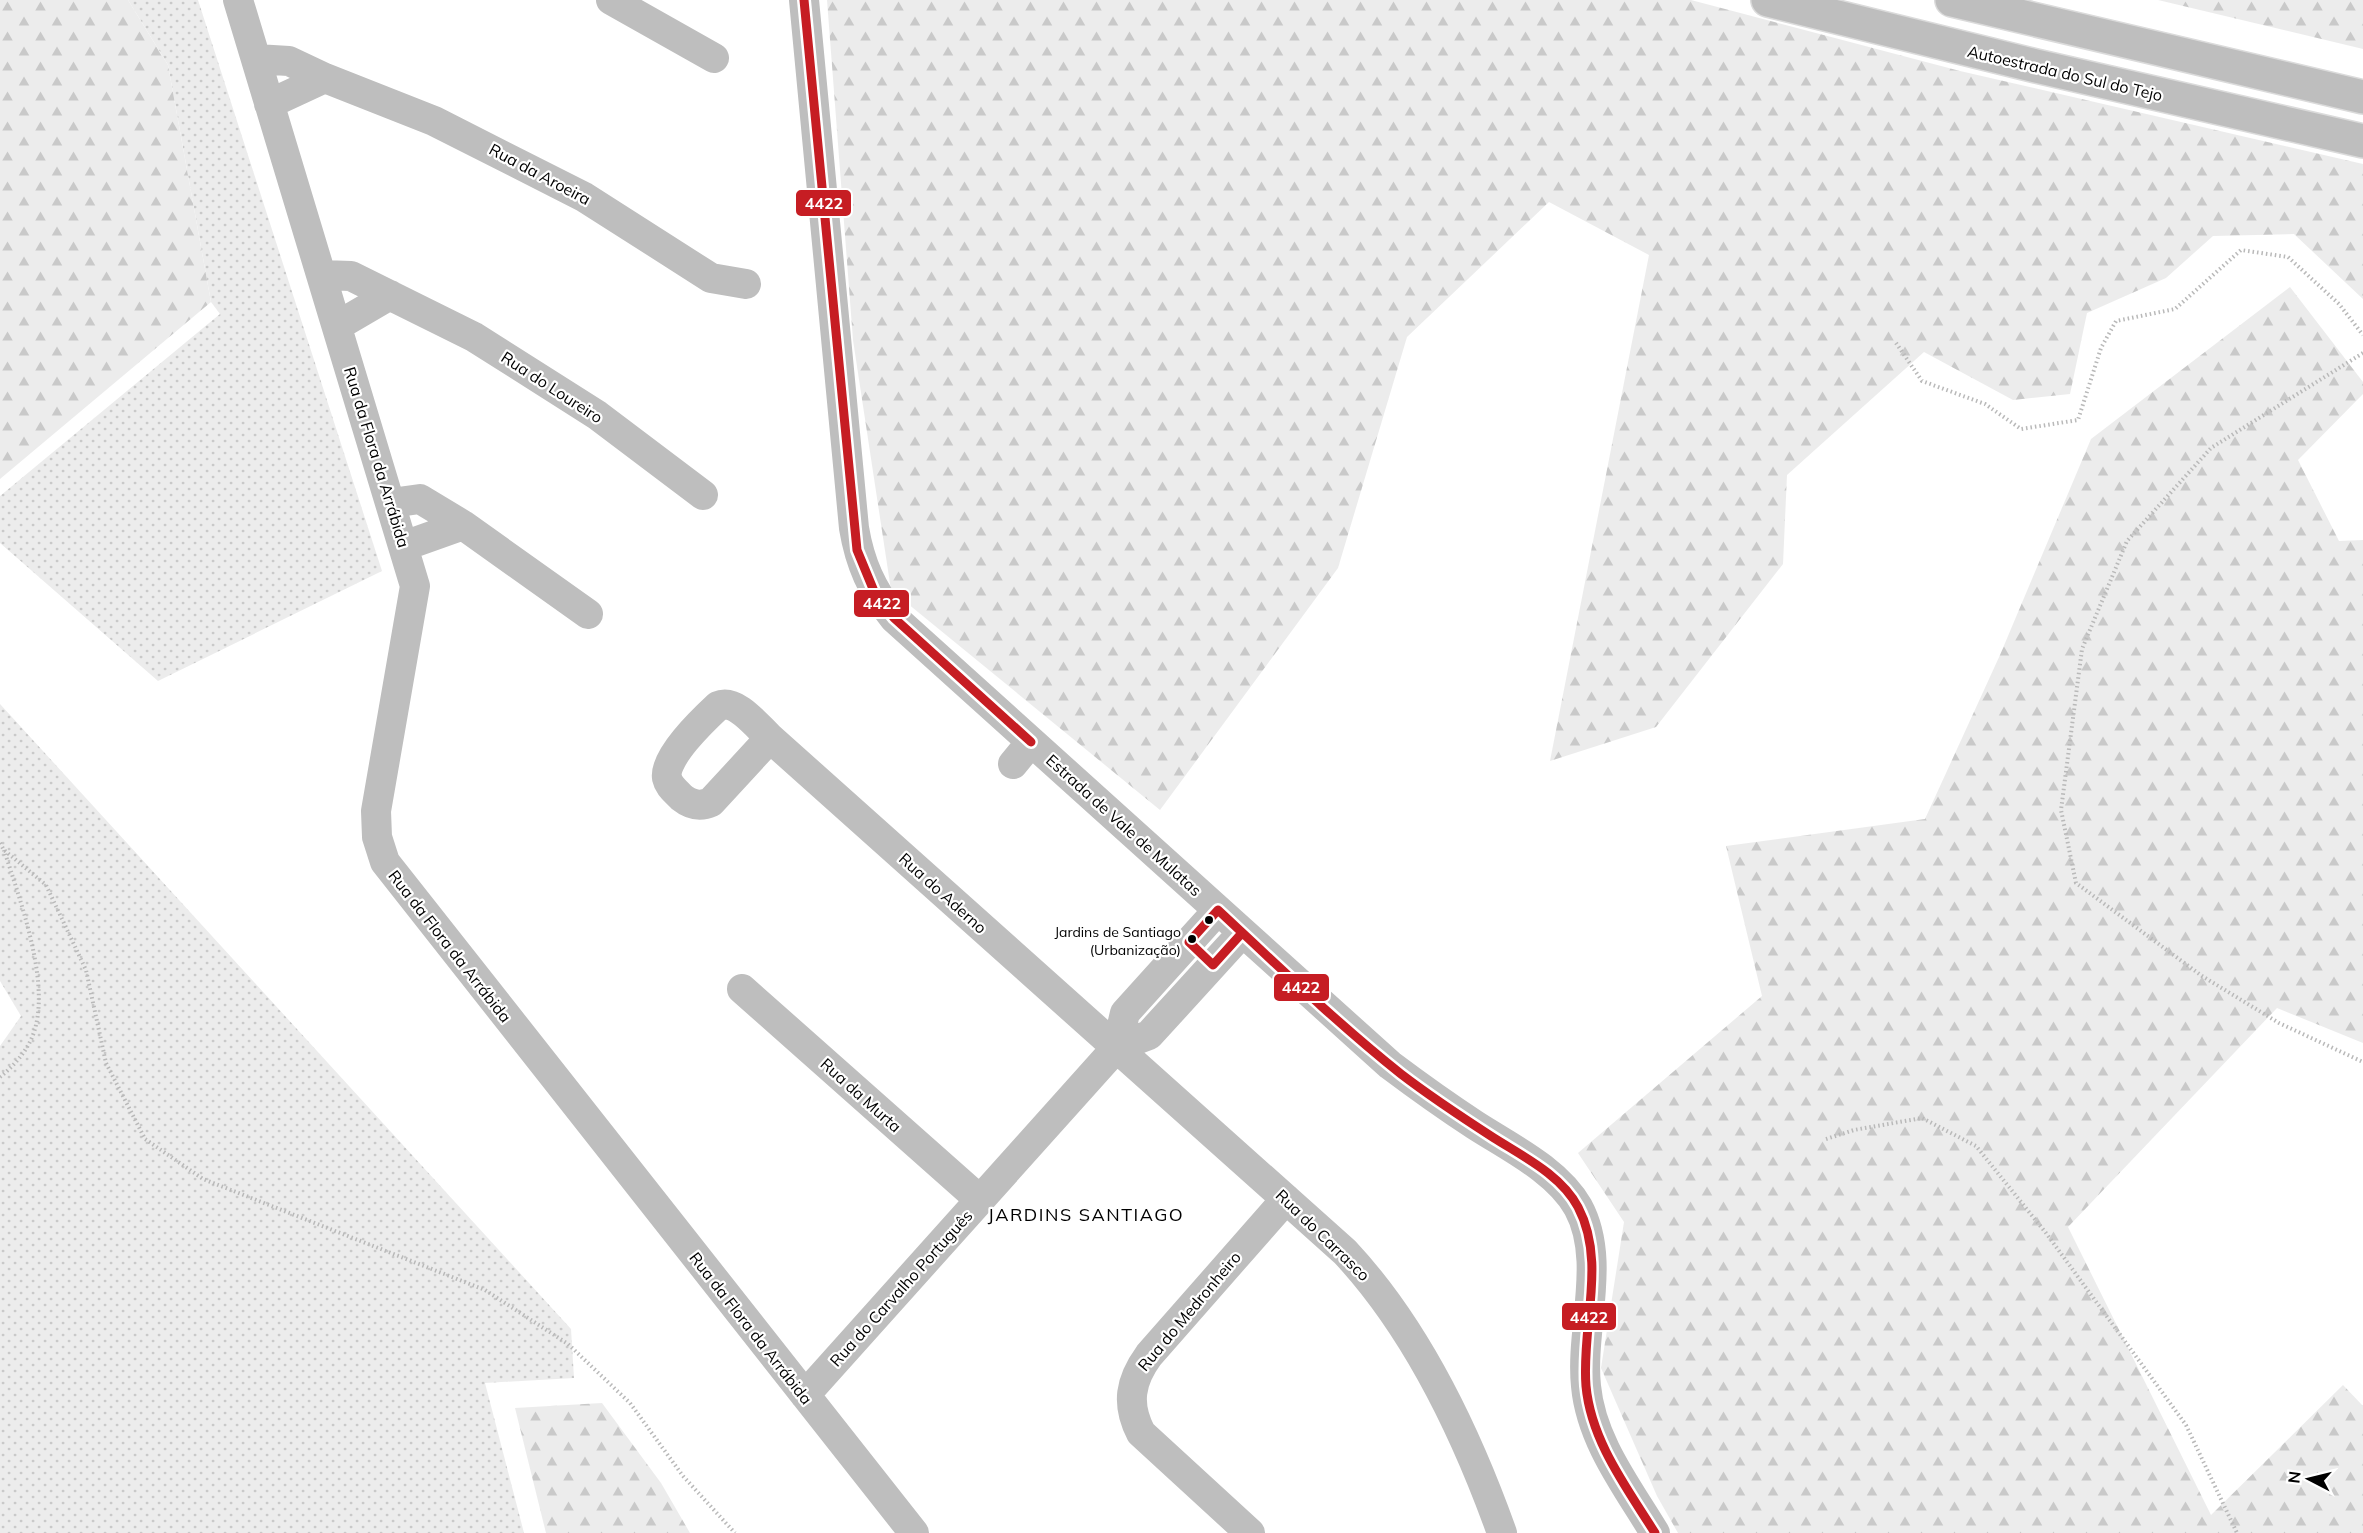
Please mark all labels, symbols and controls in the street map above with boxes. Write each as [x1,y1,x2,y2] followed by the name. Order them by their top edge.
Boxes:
[1965,41,2165,105] street label: Autoestrada do Sul do Tejo
[486,139,594,209] street label: Rua da Aroeira
[795,189,852,217] line badge: 4422
[805,193,843,213] text: 4422
[497,347,607,427] street label: Rua do Loureiro
[340,364,414,550] street label: Rua da Flora da Arrábida
[853,589,910,618] line badge: 4422
[863,593,901,613] text: 4422
[1042,750,1206,900] street label: Estrada de Vale de Mulatas
[895,848,991,938] street label: Rua do Aderno
[384,866,516,1026] street label: Rua da Flora da Arrábida
[1203,914,1215,926] unlabelled marker
[1054,923,1181,959] place label: Jardins de Santiago (Urbanização)
[1186,933,1198,945] marker: Jardins de Santiago (Urbanização)
[1273,973,1330,1002] line badge: 4422
[1282,977,1320,997] text: 4422
[816,1053,906,1137] street label: Rua da Murta
[1272,1185,1374,1285] street label: Rua do Carrasco
[988,1203,1184,1226] district label: JARDINS SANTIAGO
[825,1206,977,1370] street label: Rua do Carvalho Português
[1133,1247,1245,1375] street label: Rua do Medronheiro
[685,1248,817,1408] street label: Rua da Flora da Arrábida
[1561,1302,1617,1331] line badge: 4422
[1570,1307,1608,1327] text: 4422
[2279,1449,2339,1509] north arrow
[2283,1470,2305,1484] text: N

